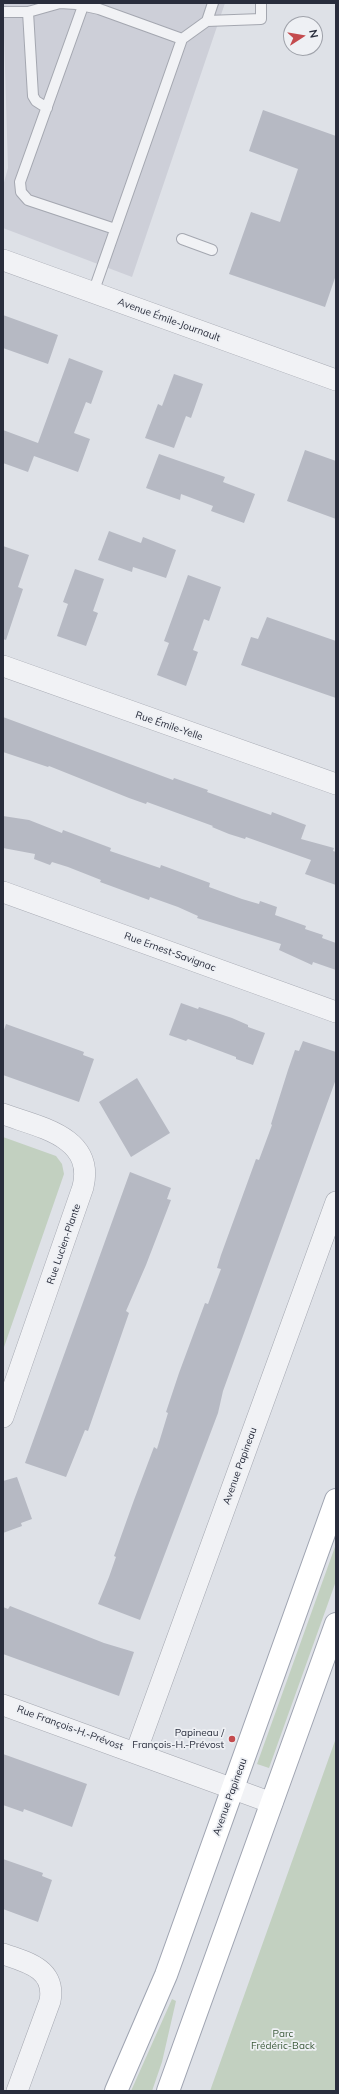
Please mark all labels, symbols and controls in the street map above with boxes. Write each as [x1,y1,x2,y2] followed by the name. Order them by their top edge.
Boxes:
[283,16,323,56] north arrow
[306,28,321,39] text: N
[116,296,222,344] street label: Avenue Émile-Journault
[134,709,204,743] street label: Rue Émile-Yelle
[123,930,217,974] street label: Rue Ernest-Savignac
[45,1202,83,1286] street label: Rue Lucien-Plante
[220,1426,260,1506] street label: Avenue Papineau
[15,1703,125,1753] street label: Rue François-H.-Prévost
[132,1727,224,1750] place label: Papineau / François-H.-Prévost
[227,1734,237,1744] marker: Papineau / François-H.-Prévost
[210,1757,250,1837] street label: Avenue Papineau
[251,2028,315,2052] park label: Parc Frédéric-Back

